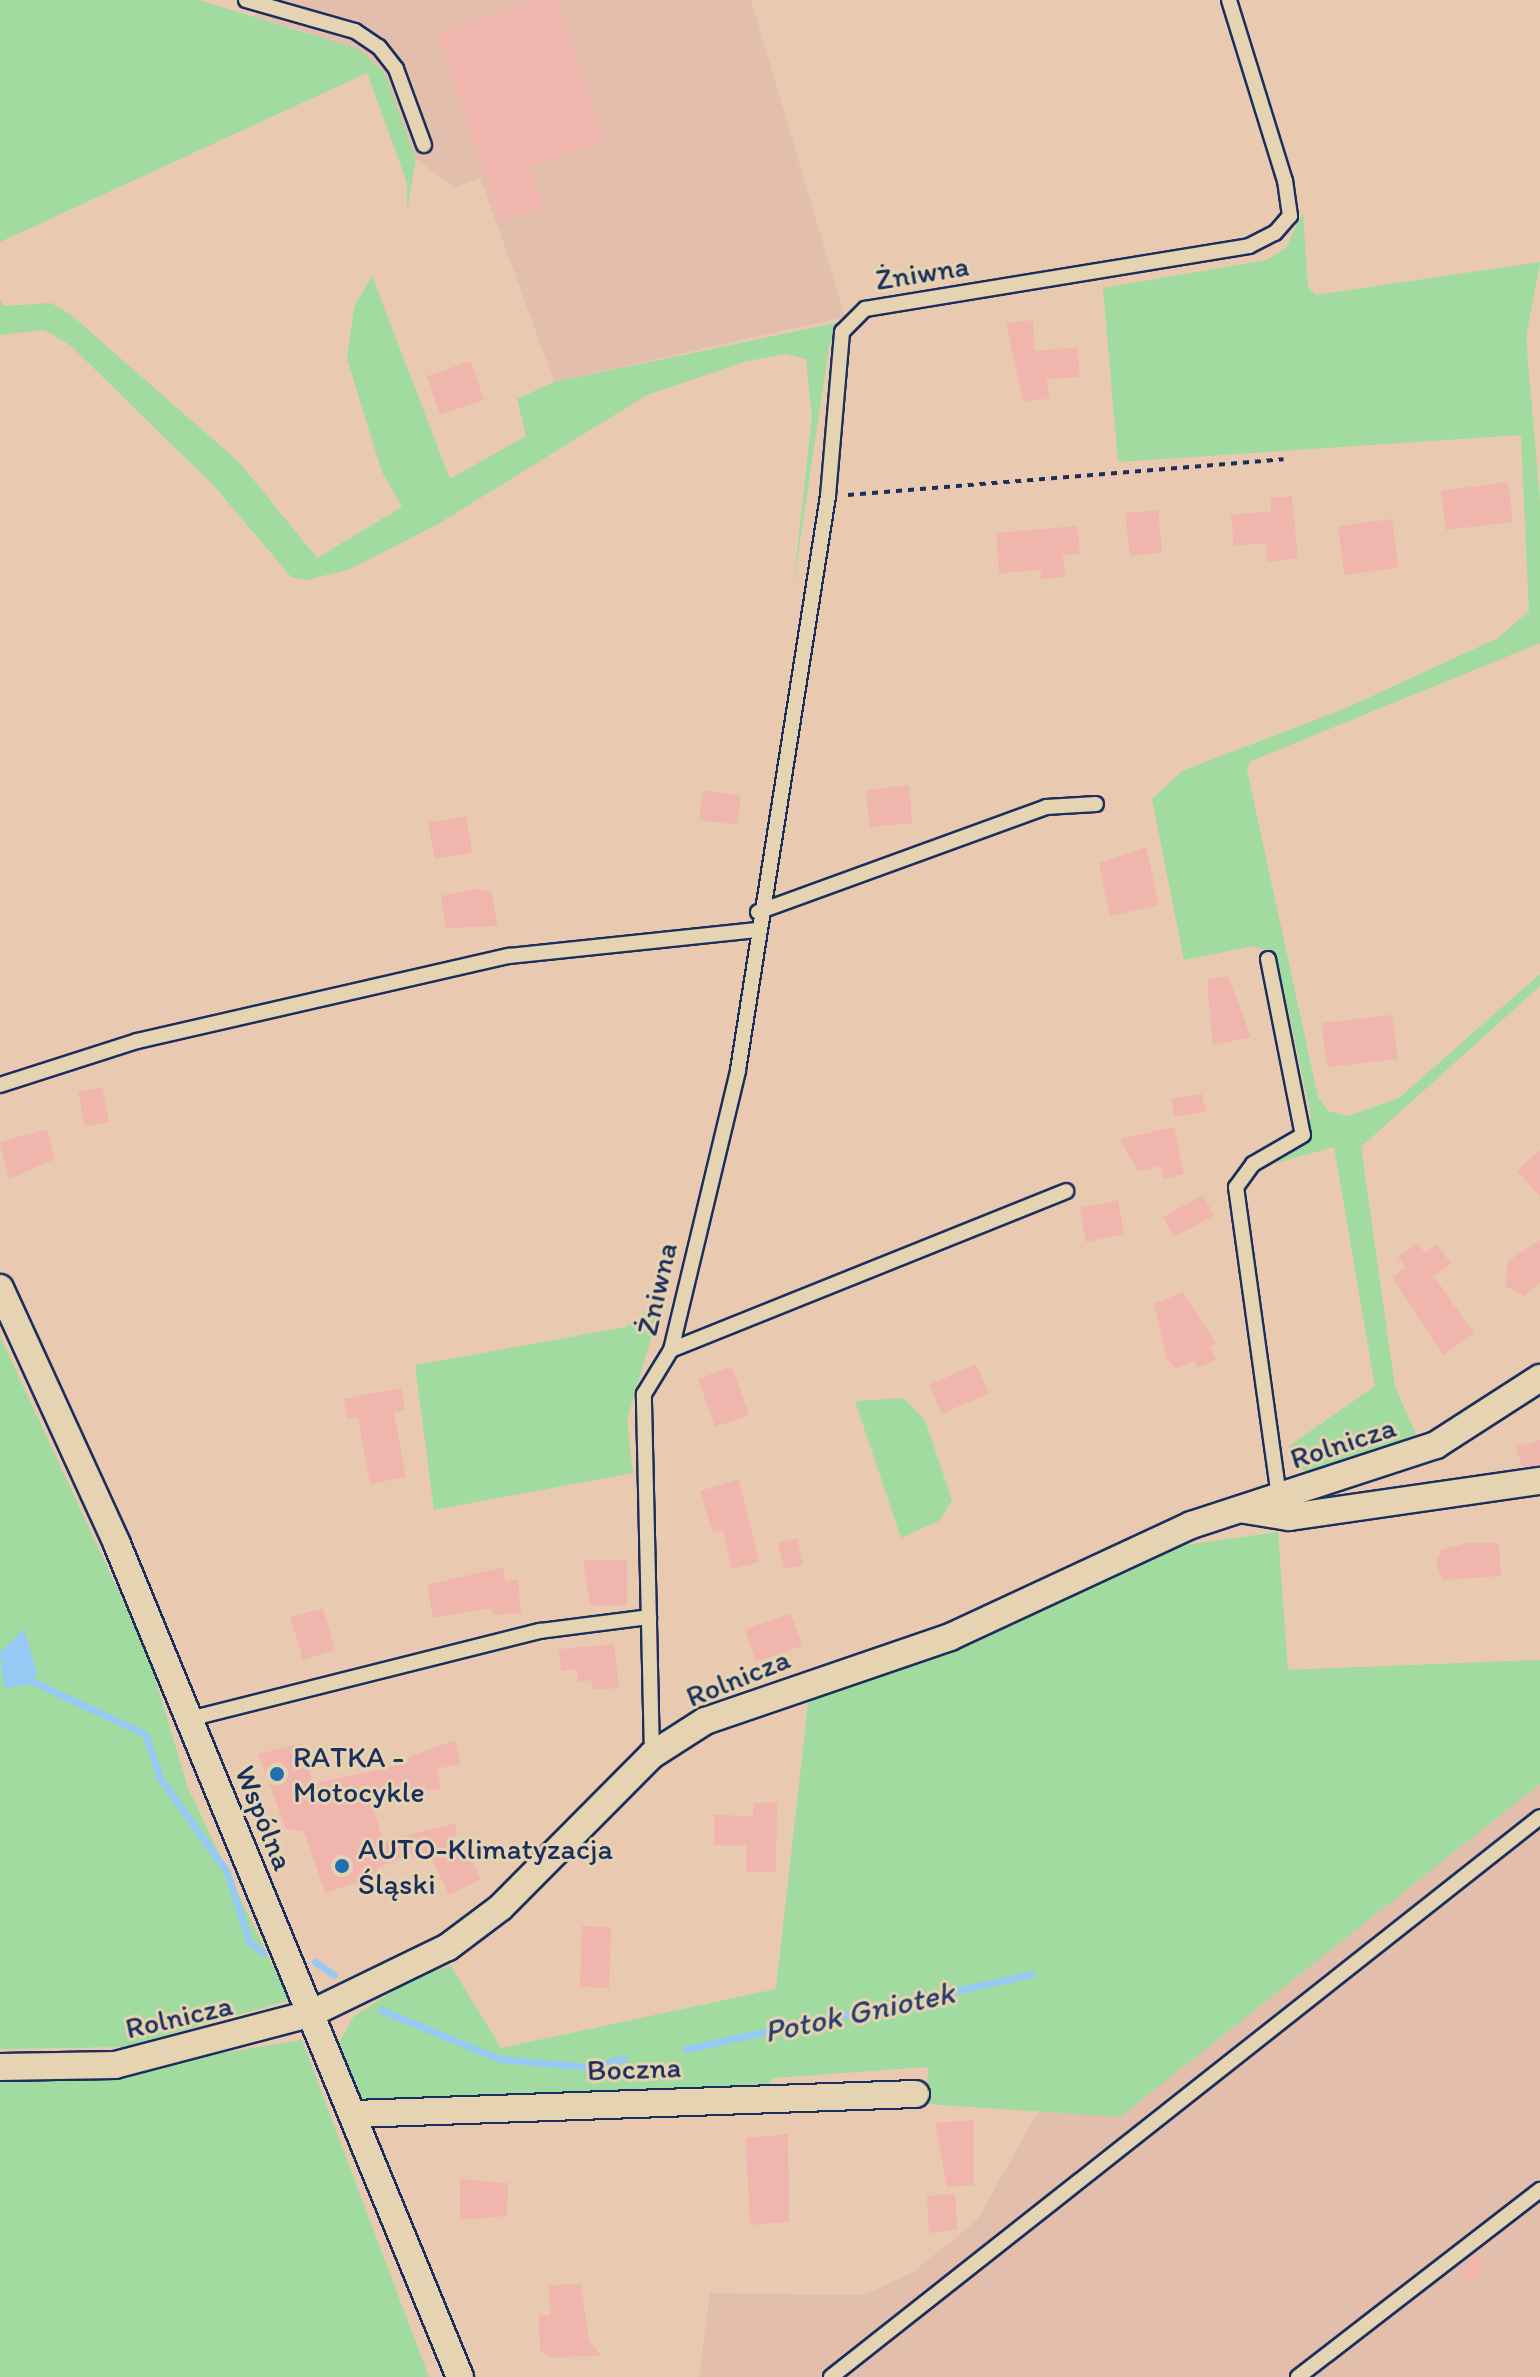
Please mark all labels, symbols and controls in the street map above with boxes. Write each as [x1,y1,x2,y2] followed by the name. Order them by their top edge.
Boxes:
[873,248,971,298] street label: Żniwna
[629,1239,685,1339] street label: Żniwna
[1286,1409,1400,1477] street label: Rolnicza
[681,1641,795,1715] street label: Rolnicza
[293,1739,425,1810] place label: RATKA - Motocykle
[227,1760,301,1876] street label: Wspólna
[268,1765,286,1783] marker: RATKA - Motocykle
[358,1831,613,1902] place label: AUTO-Klimatyzacja Śląski
[333,1857,351,1875] marker: AUTO-Klimatyzacja Śląski
[760,1973,958,2051] water label: Potok Gniotek
[122,1987,236,2047] street label: Rolnicza
[586,2049,682,2089] street label: Boczna

